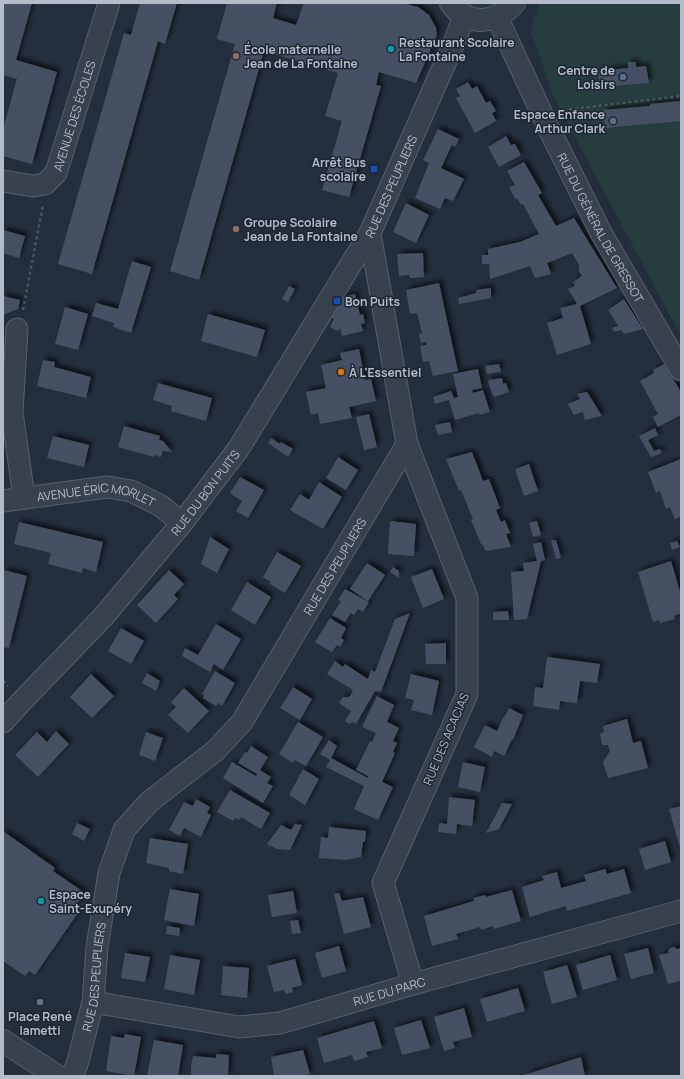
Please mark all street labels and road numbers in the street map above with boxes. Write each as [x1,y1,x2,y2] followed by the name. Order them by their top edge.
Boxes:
[49,58,99,173] street label: AVENUE DES ÉCOLES
[361,132,421,241] street label: RUE DES PEUPLIERS
[554,150,649,307] street label: RUE DU GÉNÉRAL DE GRESSOT
[167,446,243,539] street label: RUE DU BON PUITS
[36,478,159,511] street label: AVENUE ÉRIC MORLET
[299,515,370,618] street label: RUE DES PEUPLIERS
[419,690,473,788] street label: RUE DES ACACIAS
[77,921,109,1033] street label: RUE DES PEUPLIERS
[351,972,428,1010] street label: RUE DU PARC

